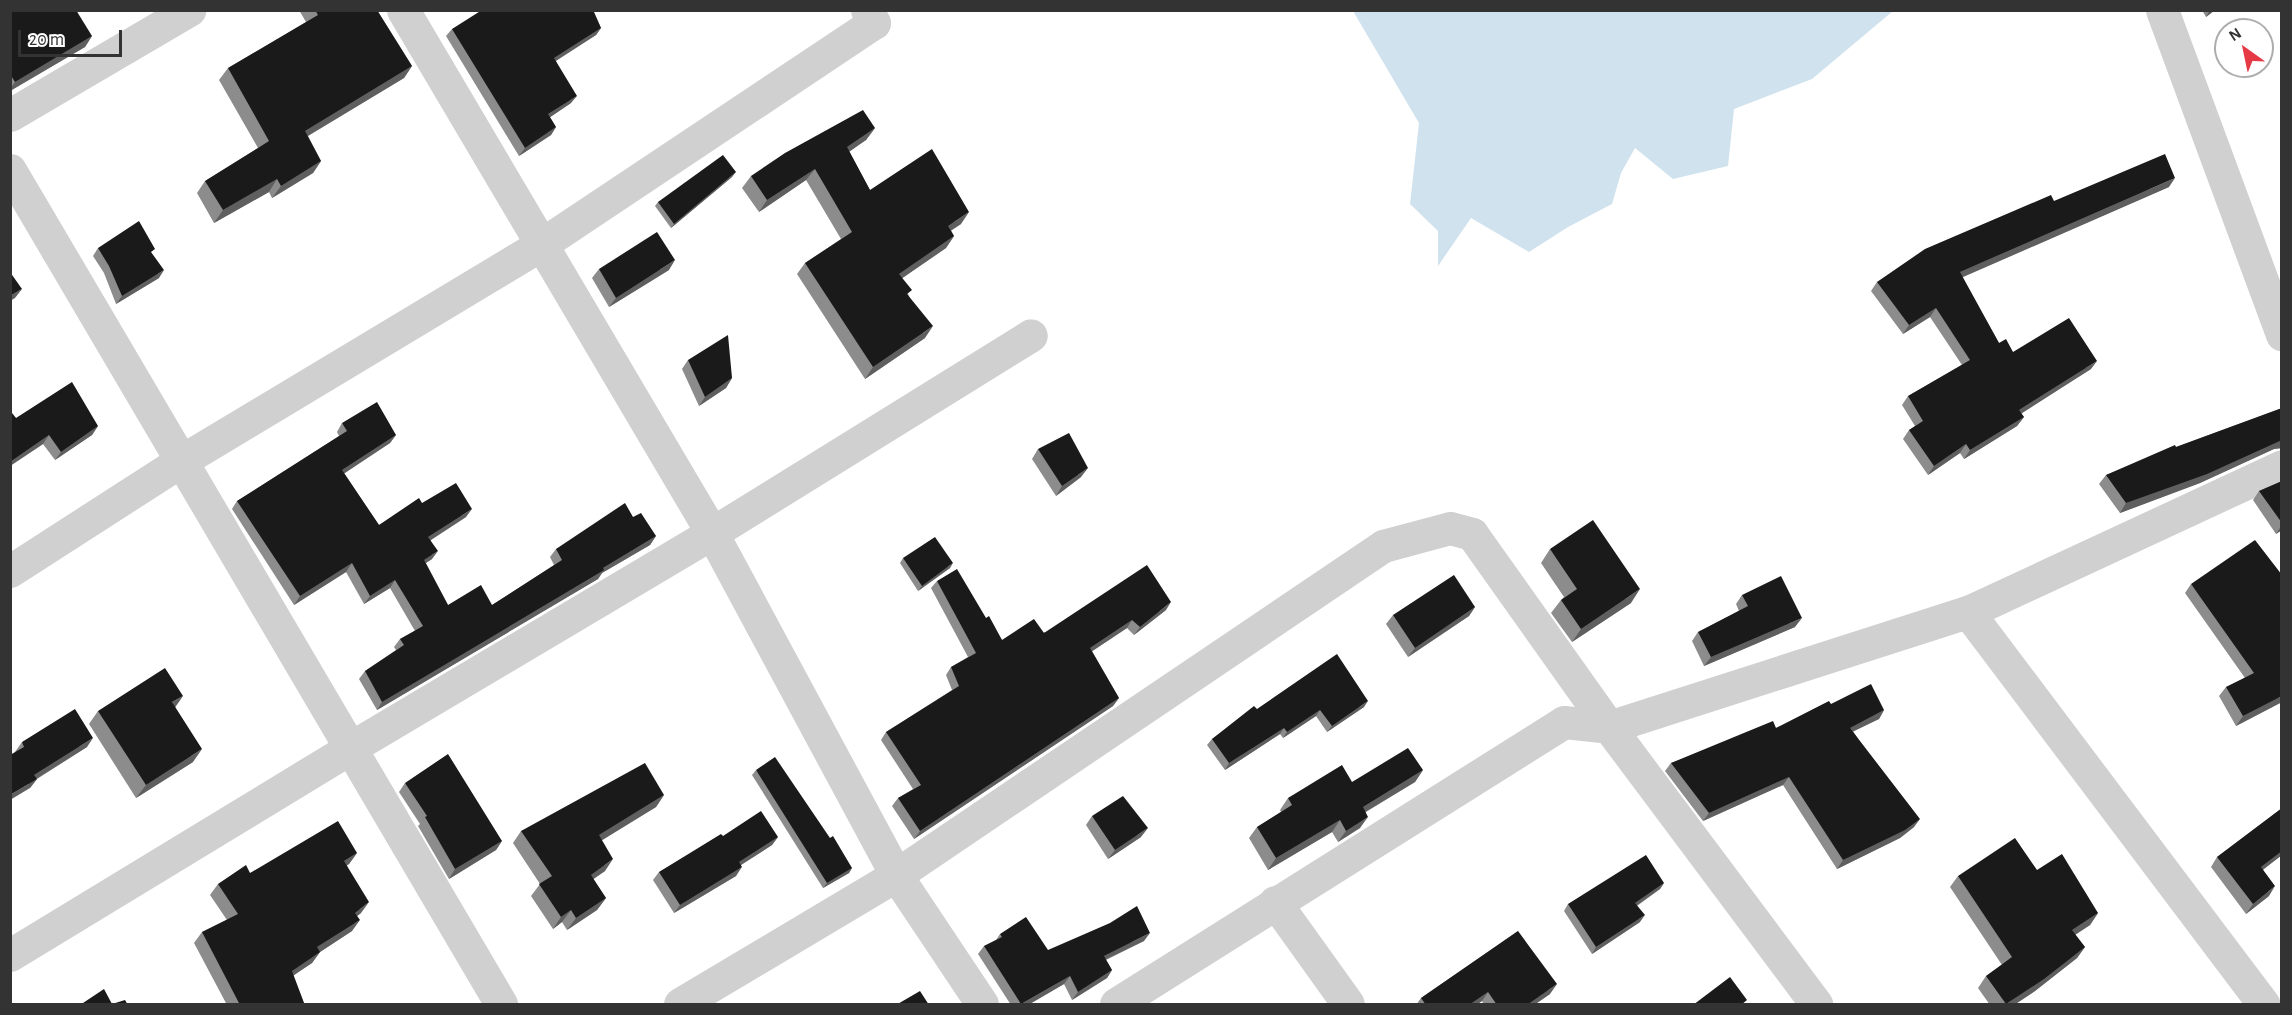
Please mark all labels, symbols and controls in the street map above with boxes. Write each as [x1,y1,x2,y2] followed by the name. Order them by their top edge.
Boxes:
[21,18,124,56] scale bar
[2214,18,2274,78] north arrow
[2226,25,2244,44] text: N
[29,31,64,49] text: 20 m

